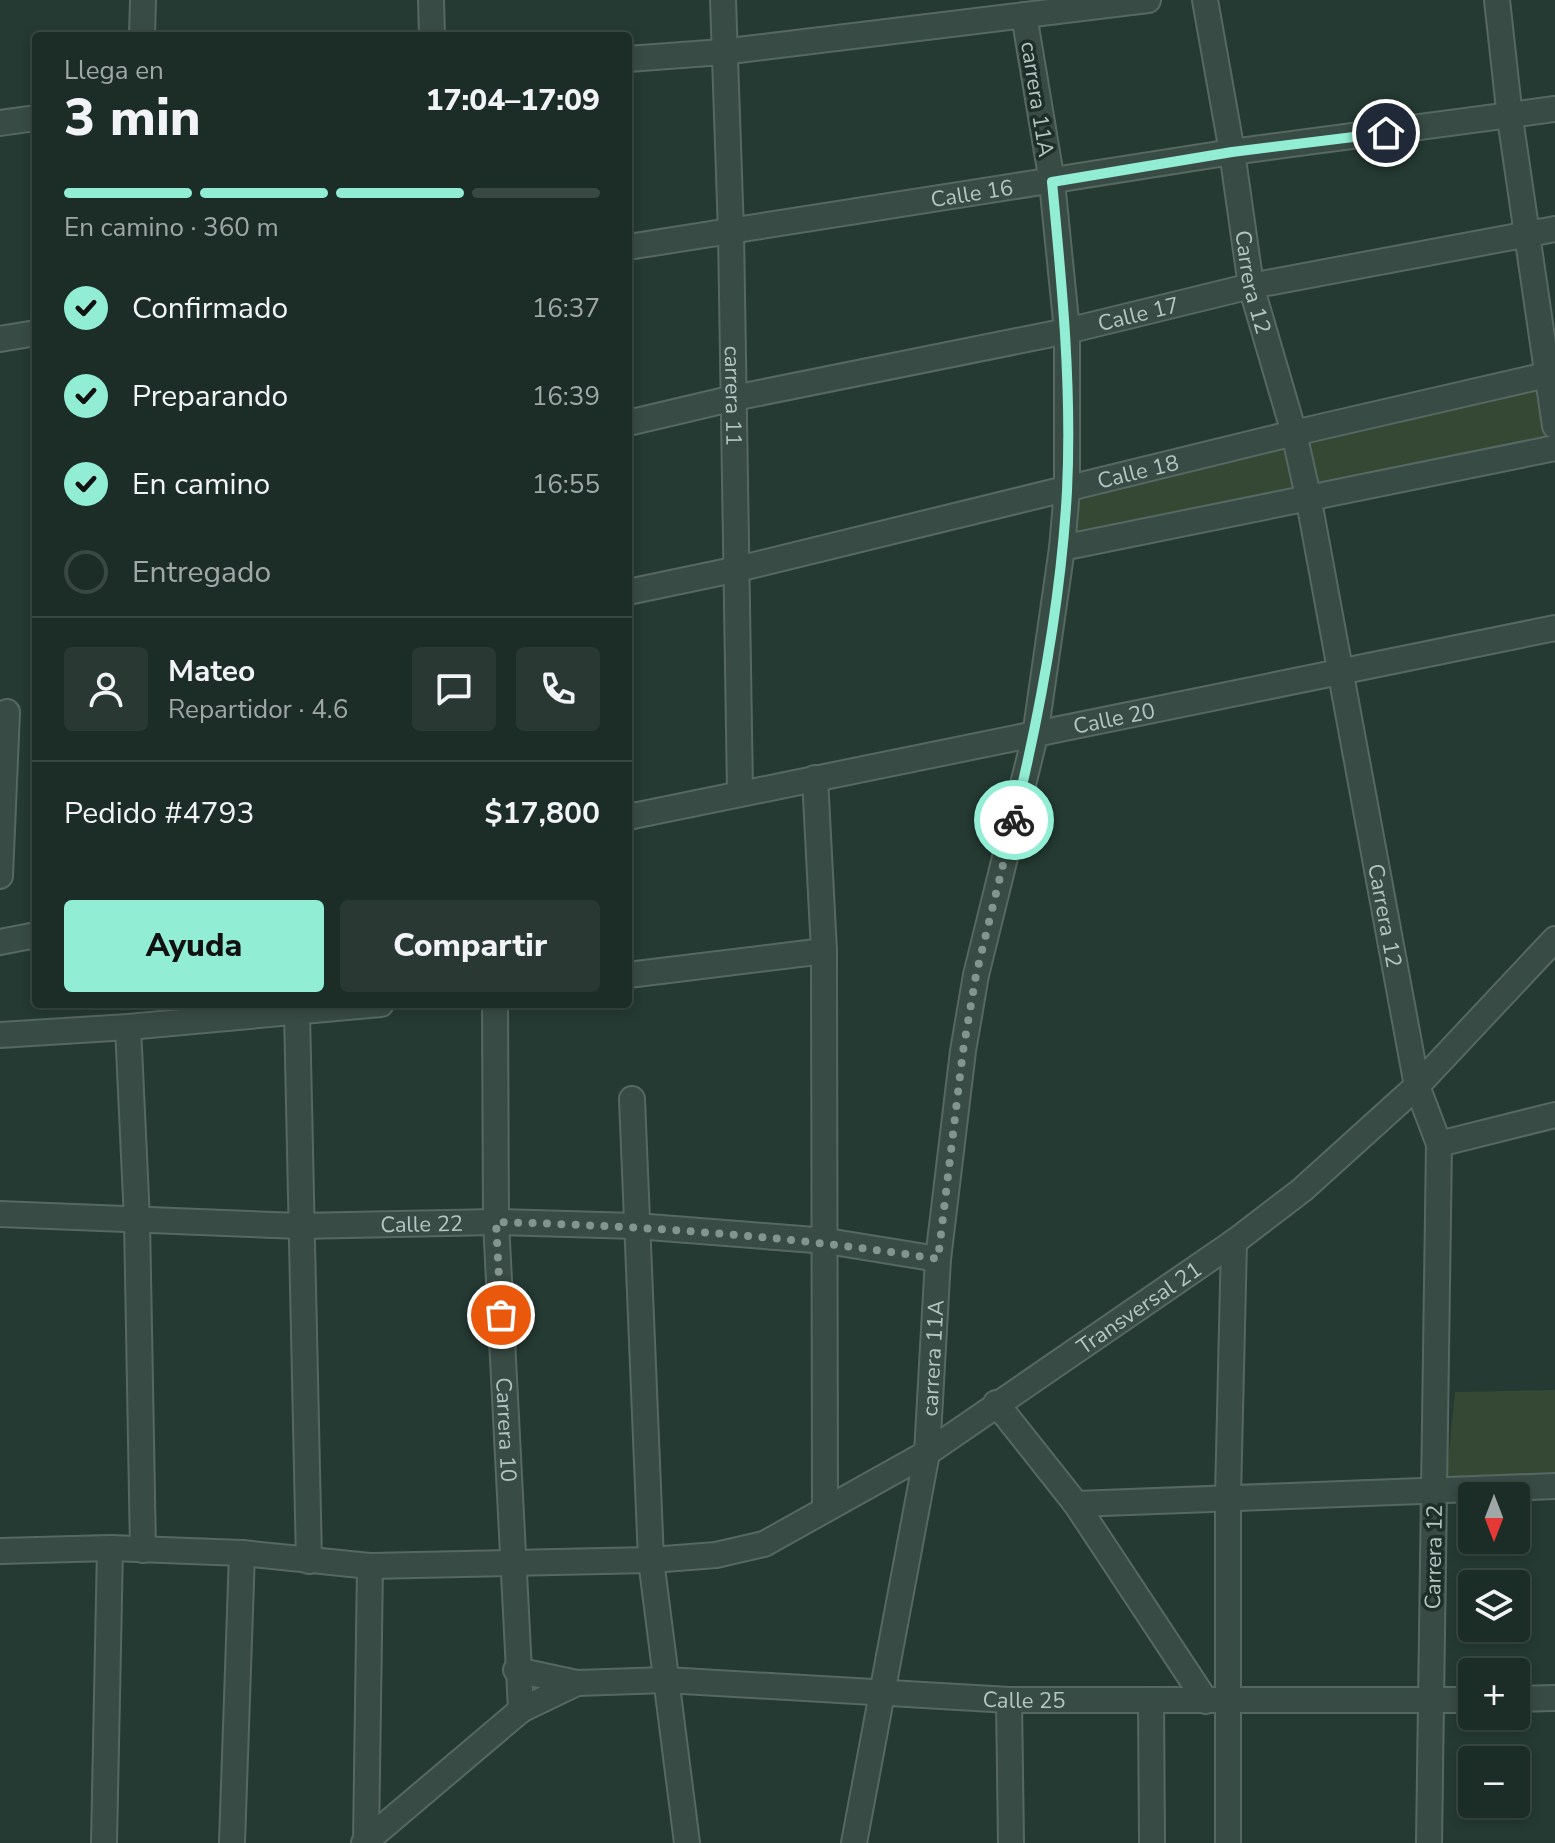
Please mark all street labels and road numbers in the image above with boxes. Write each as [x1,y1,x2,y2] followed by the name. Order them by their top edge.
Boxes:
[1013,39,1061,159] street label: carrera 11A
[929,173,1015,215] street label: Calle 16
[1227,228,1278,337] street label: Carrera 12
[1095,290,1182,339] street label: Calle 17
[717,345,748,446] street label: carrera 11
[1094,448,1182,497] street label: Calle 18
[1071,696,1158,742] street label: Calle 20
[1360,861,1409,970] street label: Carrera 12
[380,1209,463,1240] street label: Calle 22
[1071,1255,1208,1362] street label: Transversal 21
[915,1299,952,1417] street label: carrera 11A
[488,1377,523,1483] street label: Carrera 10
[1418,1504,1450,1610] street label: Carrera 12
[982,1684,1065,1716] street label: Calle 25

